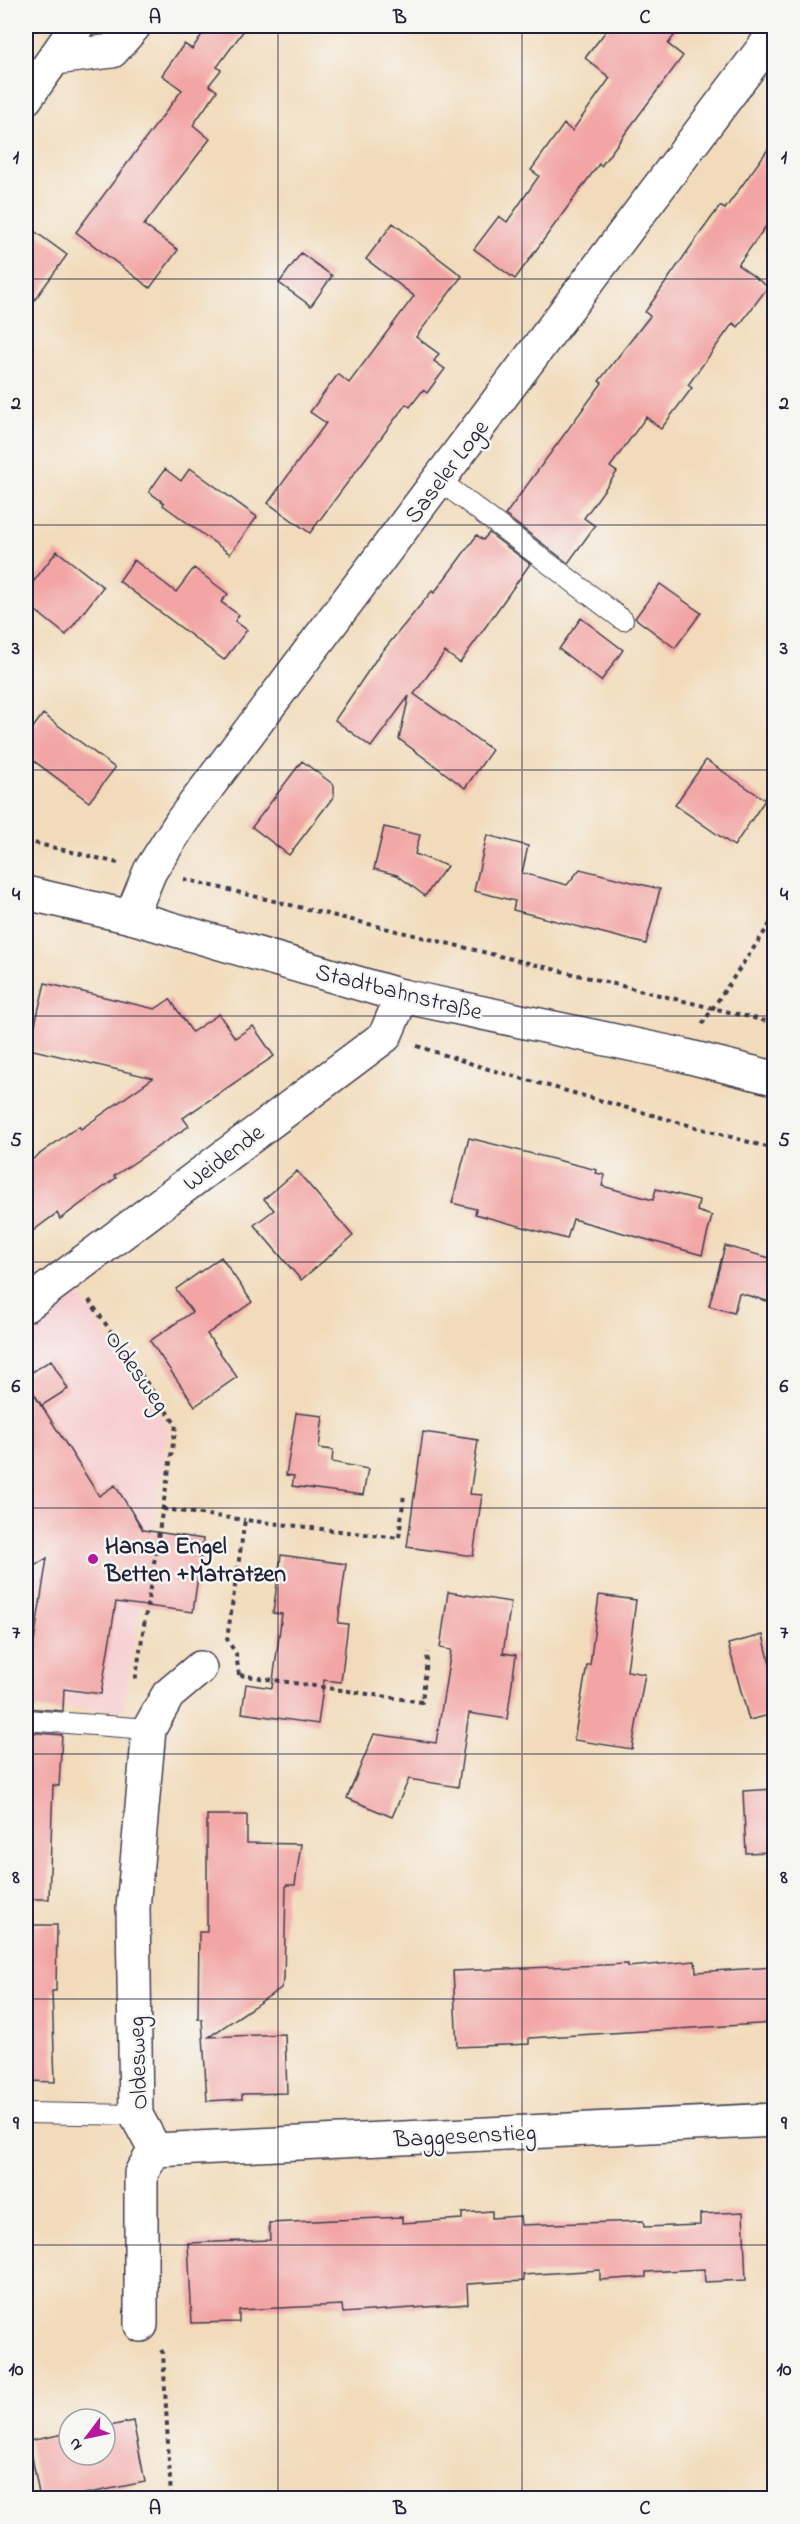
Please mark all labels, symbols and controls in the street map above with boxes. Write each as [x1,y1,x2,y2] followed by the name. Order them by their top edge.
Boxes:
[149,4,161,33] text: A
[392,4,407,33] text: B
[640,4,651,33] text: C
[13,144,20,173] text: 1
[781,144,788,173] text: 1
[10,390,21,419] text: 2
[778,390,789,419] text: 2
[397,413,499,532] street label: Saseler Loge
[11,635,20,664] text: 3
[779,635,788,664] text: 3
[12,881,21,910] text: 4
[780,881,789,910] text: 4
[311,956,486,1031] street label: Stadtbahnstraße
[176,1117,273,1201] street label: Weidende
[10,1127,22,1156] text: 5
[778,1127,790,1156] text: 5
[95,1324,177,1421] street label: Oldesweg
[12,1373,21,1402] text: 6
[780,1373,789,1402] text: 6
[104,1530,286,1593] place label: Hansa Engel Betten +Matratzen
[86,1552,100,1566] marker: Hansa Engel Betten +Matratzen
[12,1619,21,1648] text: 7
[780,1619,789,1648] text: 7
[11,1864,20,1893] text: 8
[779,1864,788,1893] text: 8
[120,2016,159,2110] street label: Oldesweg
[12,2110,20,2139] text: 9
[780,2110,788,2139] text: 9
[392,2116,537,2159] street label: Baggesenstieg
[9,2356,24,2385] text: 10
[777,2356,792,2385] text: 10
[57,2407,117,2467] north arrow
[63,2433,89,2455] text: N
[149,2495,161,2524] text: A
[392,2495,407,2524] text: B
[640,2495,651,2524] text: C

